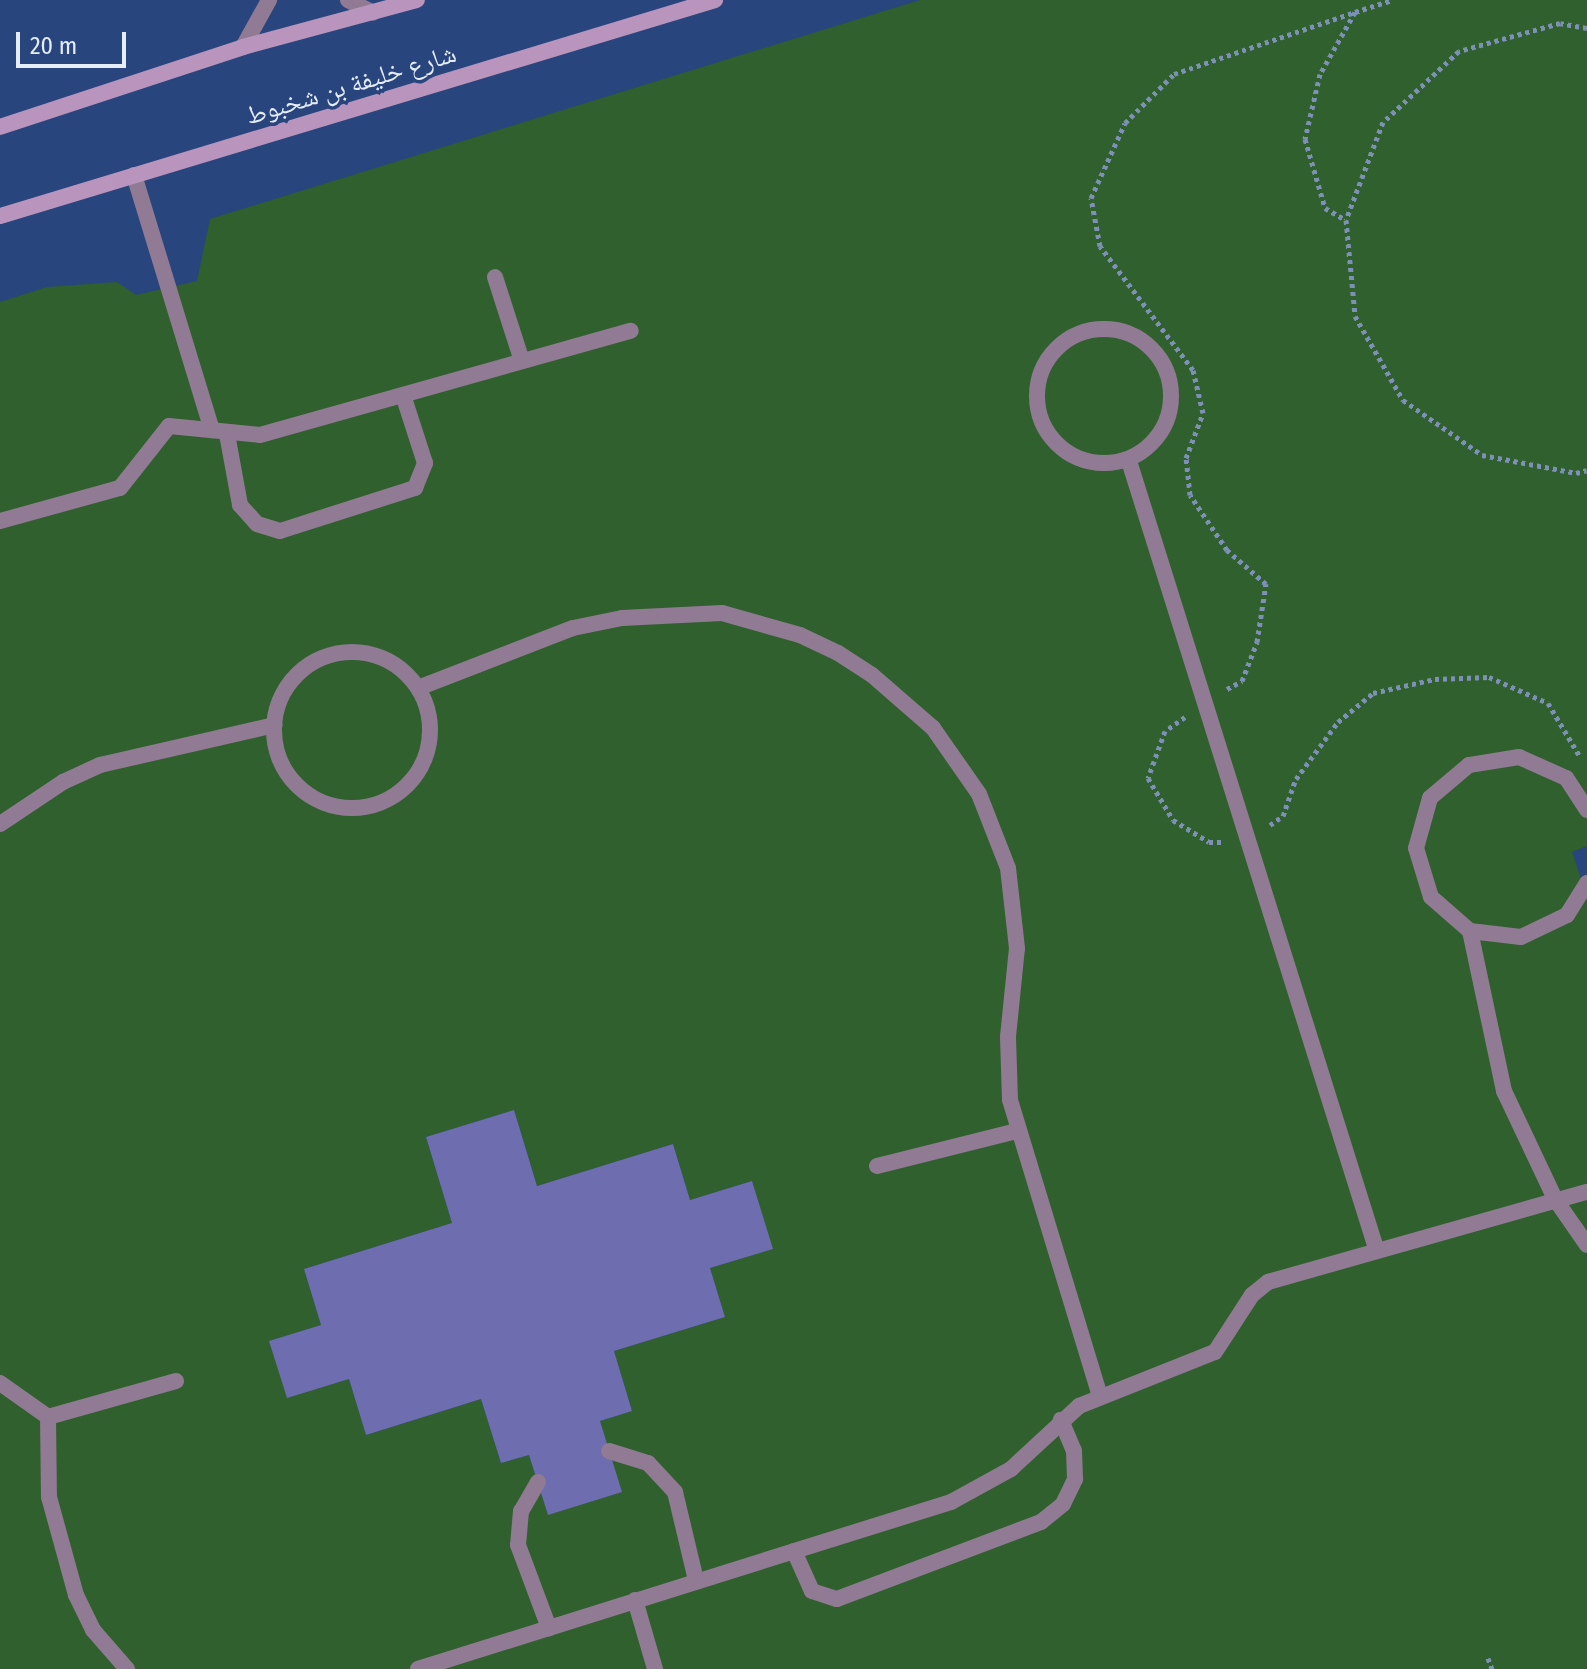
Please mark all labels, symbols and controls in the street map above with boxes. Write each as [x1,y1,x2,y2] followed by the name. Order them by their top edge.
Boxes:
[20,16,130,66] scale bar
[30,32,77,60] text: 20 m
[242,38,460,132] street label: شارع خليفة بن شخبوط

